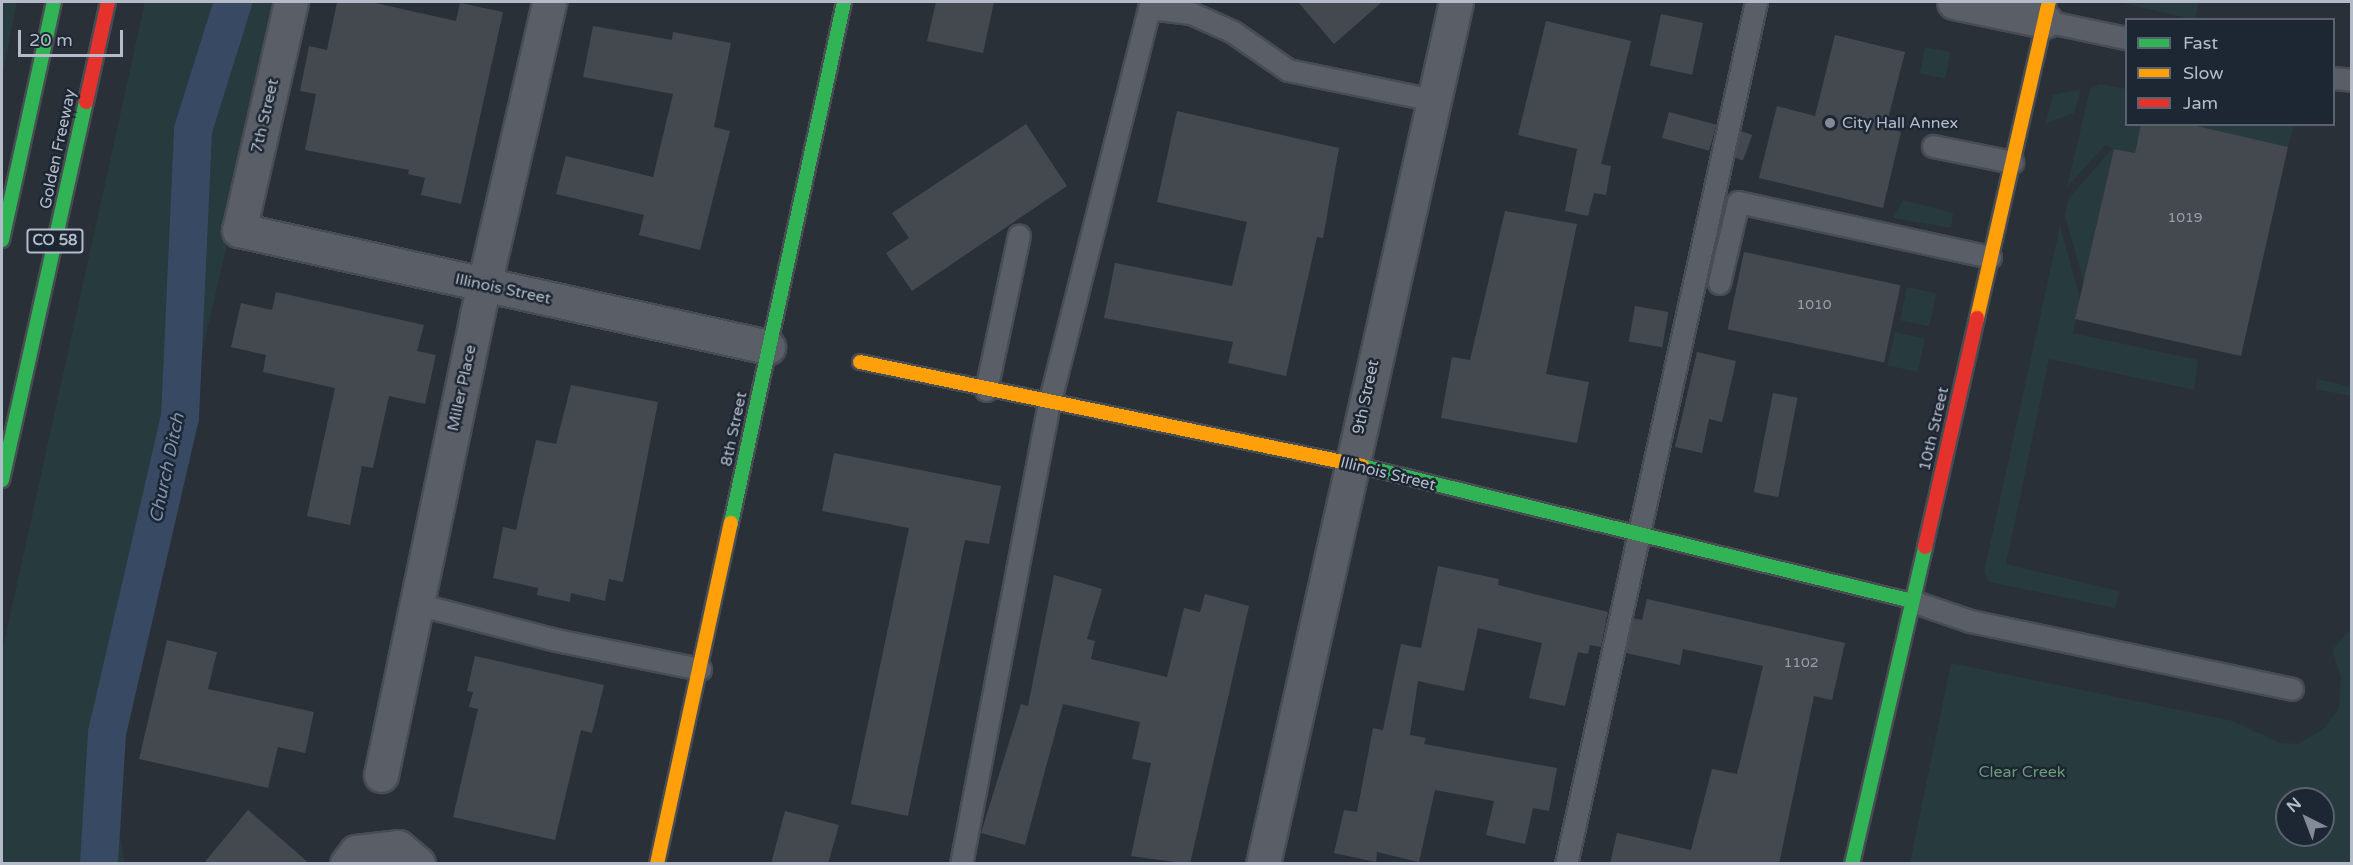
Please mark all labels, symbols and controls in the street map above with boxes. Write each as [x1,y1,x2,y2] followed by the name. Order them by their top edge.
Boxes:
[21,18,126,56] scale bar
[2125,18,2335,126] legend
[29,29,73,51] text: 20 m
[2183,32,2218,54] text: Fast
[2183,62,2224,84] text: Slow
[247,77,283,155] street label: 7th Street
[36,87,80,211] street label: Golden Freeway
[2183,92,2218,114] text: Jam
[1842,113,1958,133] place label: City Hall Annex
[1823,116,1837,130] marker: City Hall Annex
[2167,210,2203,226] house number: 1019
[25,229,85,253] road number: CO 58
[453,269,553,309] street label: Illinois Street
[1796,297,1832,313] house number: 1010
[443,343,481,433] street label: Miller Place
[1349,358,1383,436] street label: 9th Street
[1915,385,1953,473] street label: 10th Street
[717,390,751,468] street label: 8th Street
[145,411,189,525] water label: Church Ditch
[1338,453,1438,495] street label: Illinois Street
[1783,655,1819,671] house number: 1102
[1978,762,2066,782] park label: Clear Creek
[2275,787,2335,847] north arrow
[2283,793,2306,817] text: N

